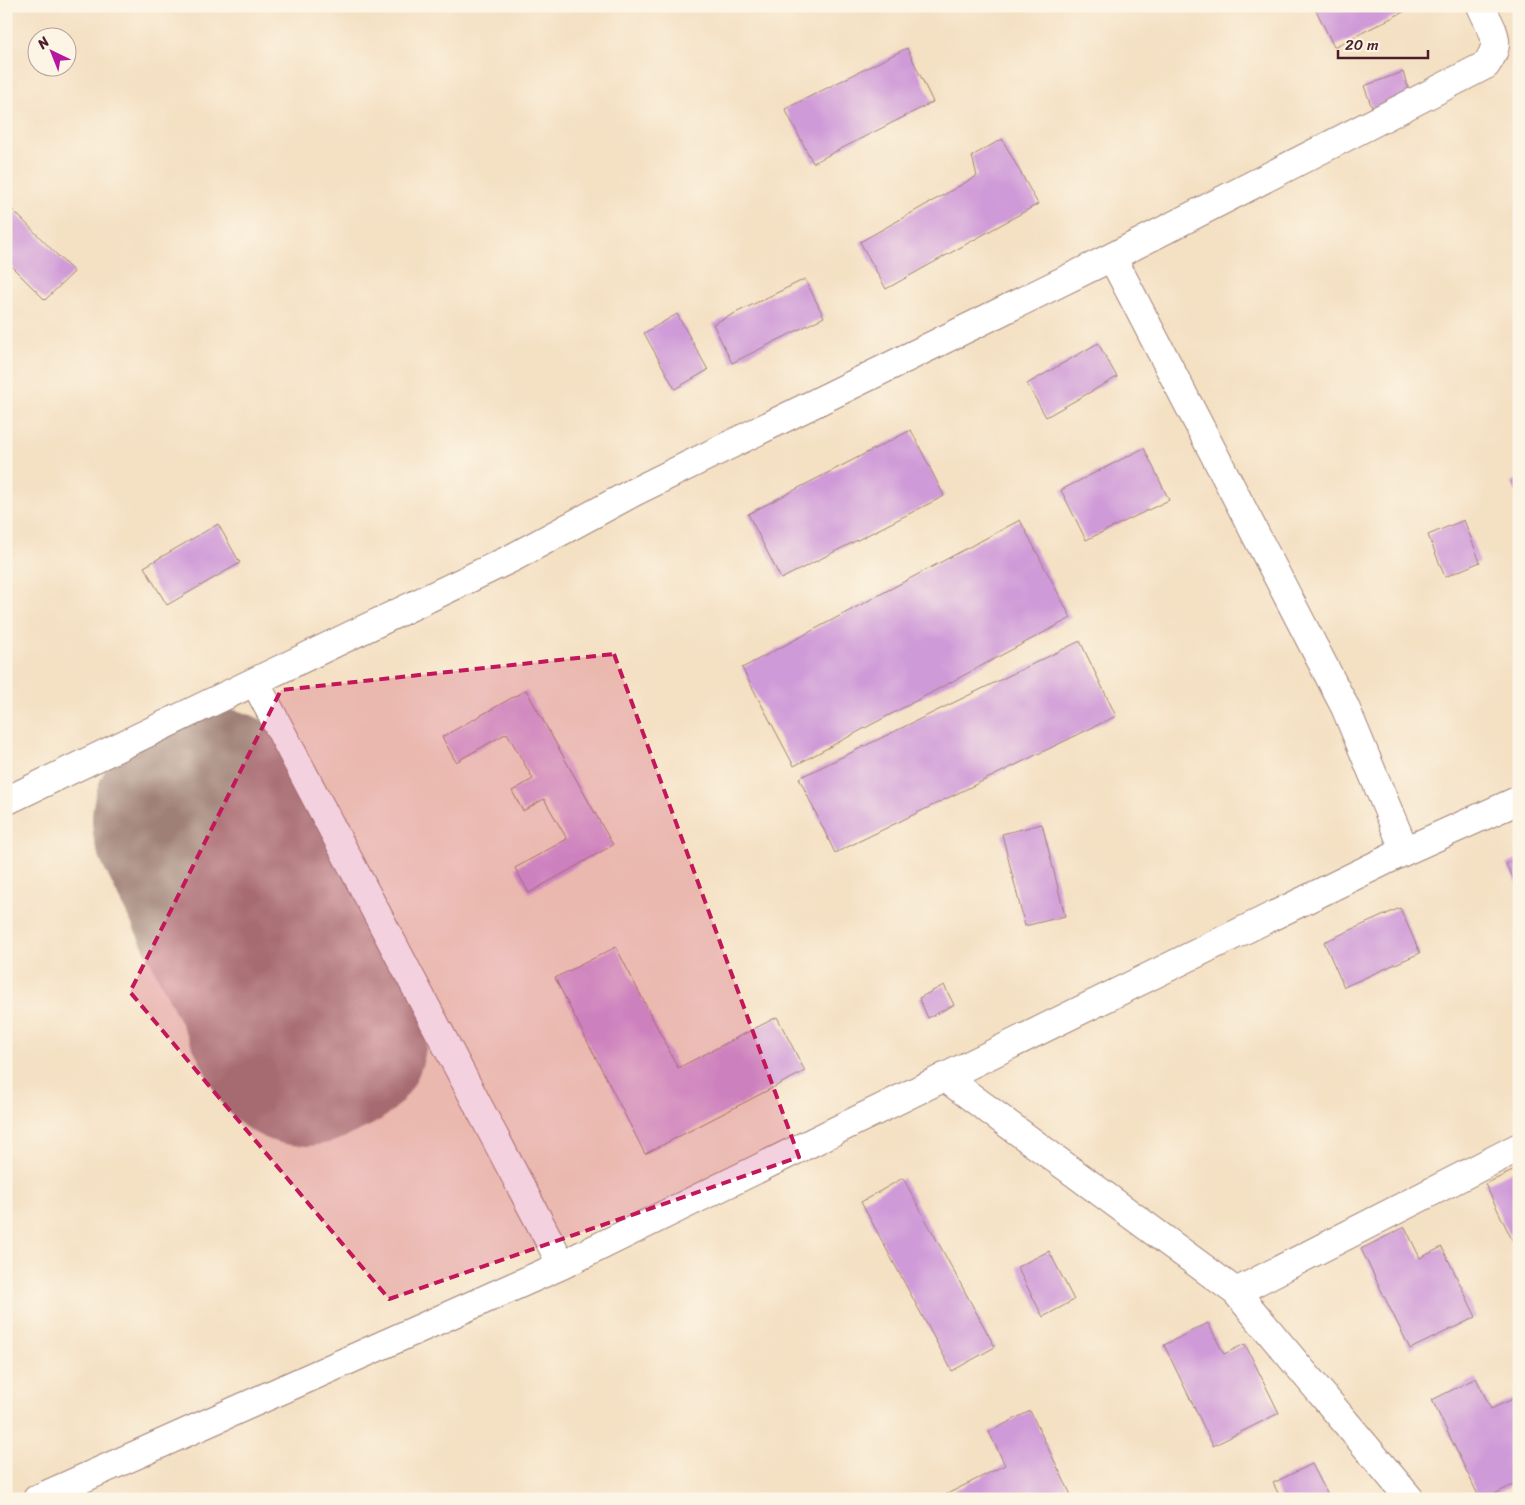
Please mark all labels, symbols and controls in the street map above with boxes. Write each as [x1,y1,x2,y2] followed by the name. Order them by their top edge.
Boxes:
[28,28,78,78] north arrow
[1338,28,1428,60] scale bar
[31,30,56,56] text: N
[1345,32,1379,58] text: 20 m

